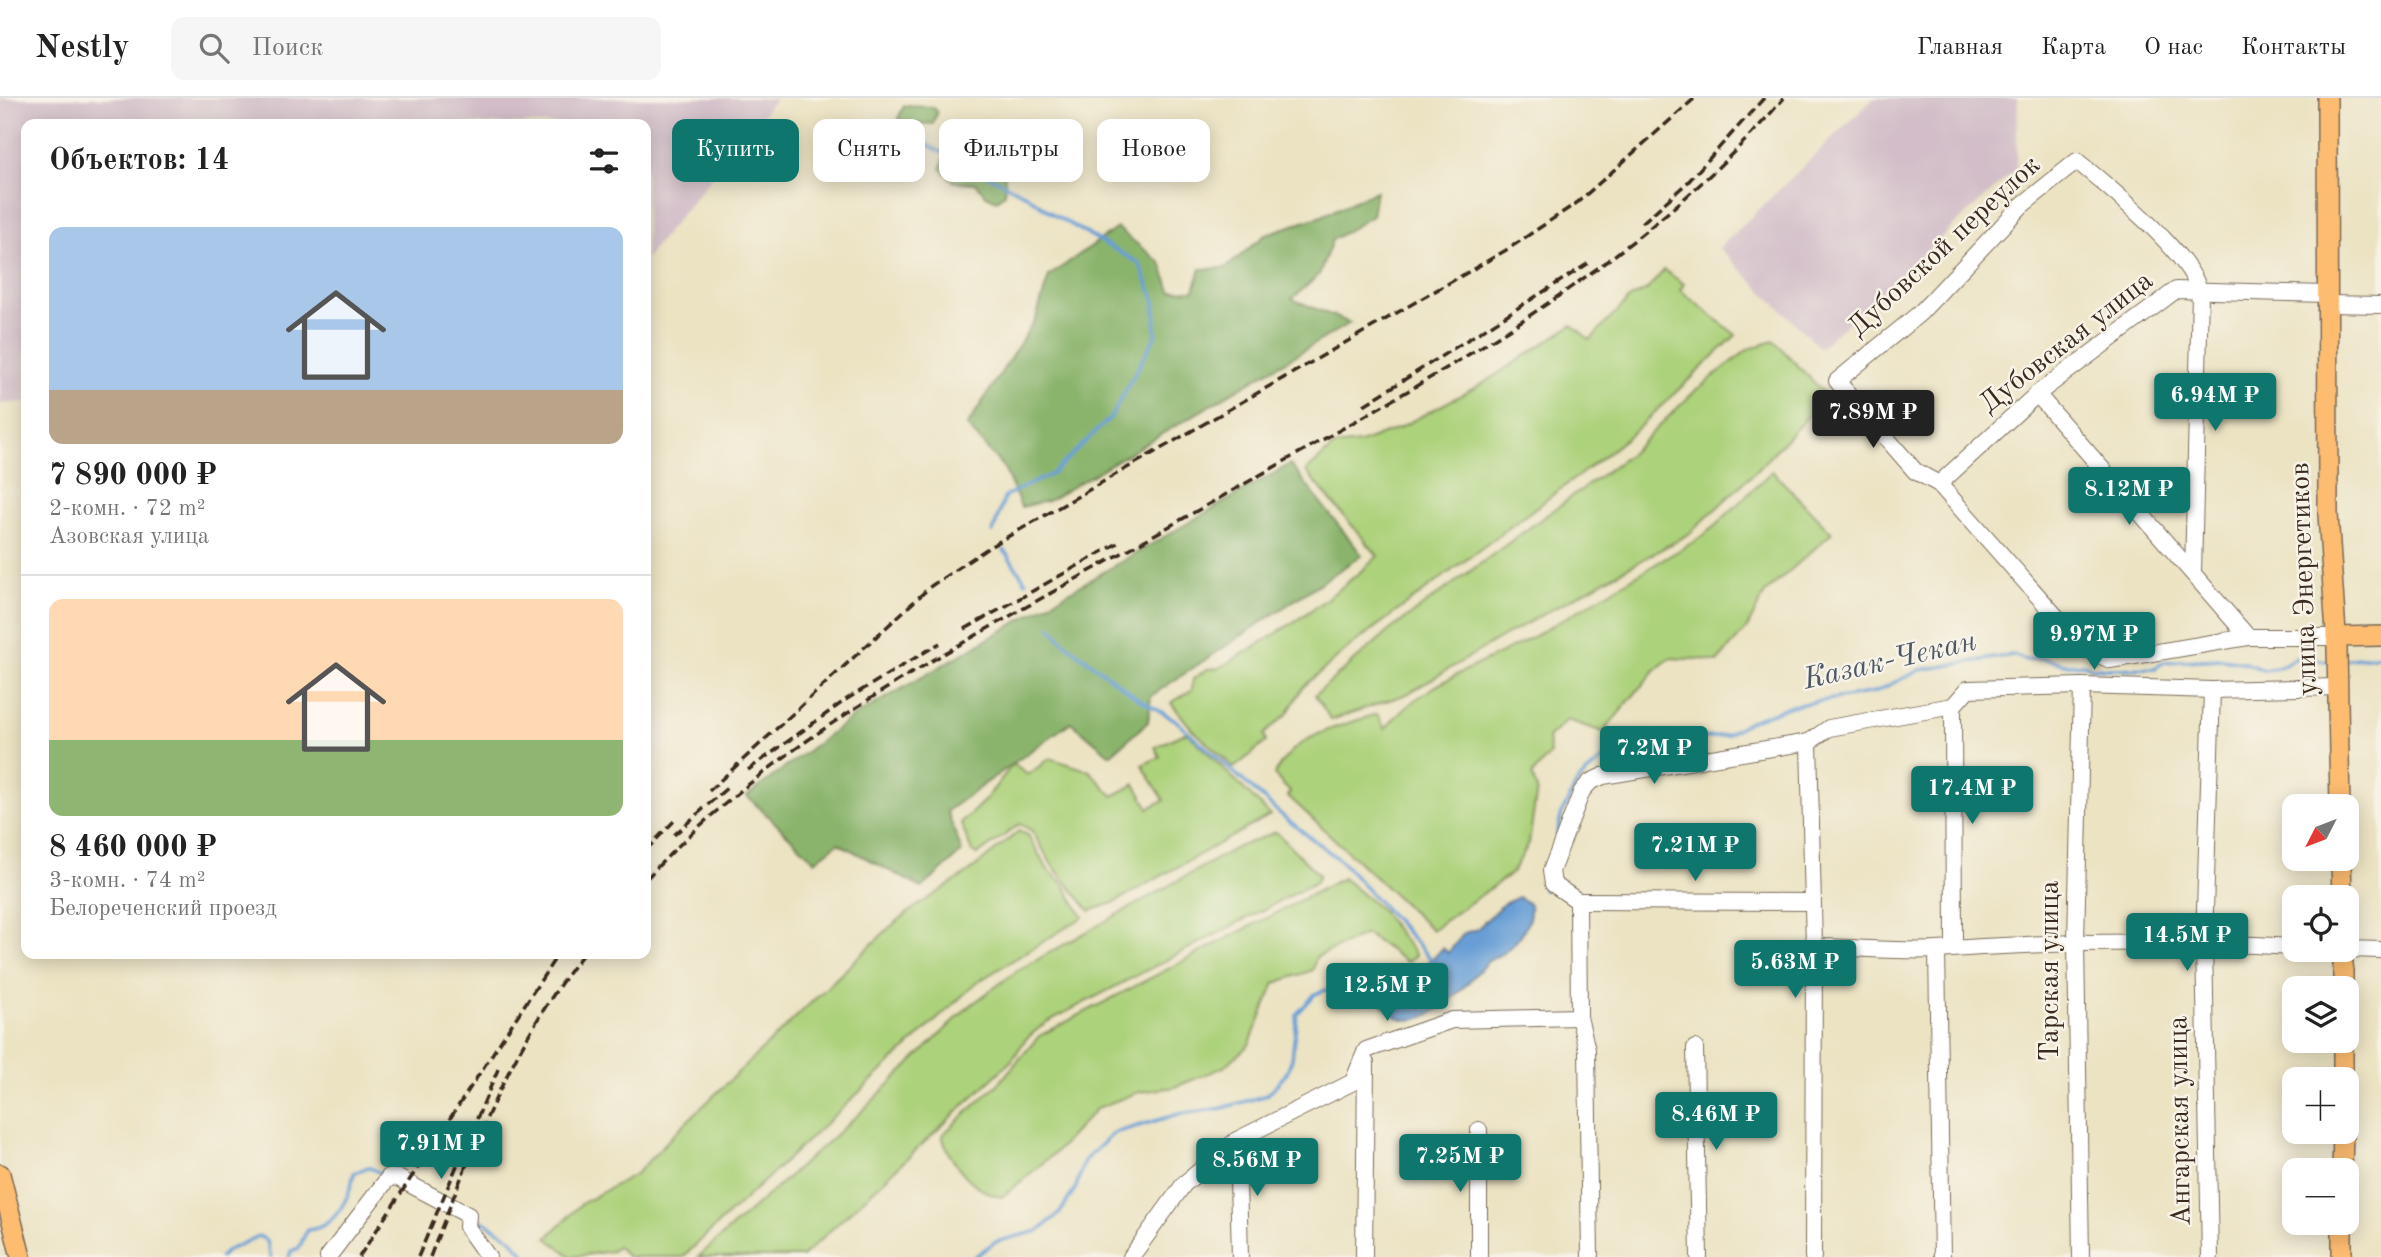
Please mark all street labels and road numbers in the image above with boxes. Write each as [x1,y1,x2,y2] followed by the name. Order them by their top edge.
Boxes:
[1844,151,2046,343] street label: Дубовской переулок
[1975,267,2159,419] street label: Дубовская улица
[2287,462,2323,696] street label: улица Энергетиков
[2037,880,2065,1062] street label: Тарская улица
[2165,1015,2197,1226] street label: Ангарская улица

